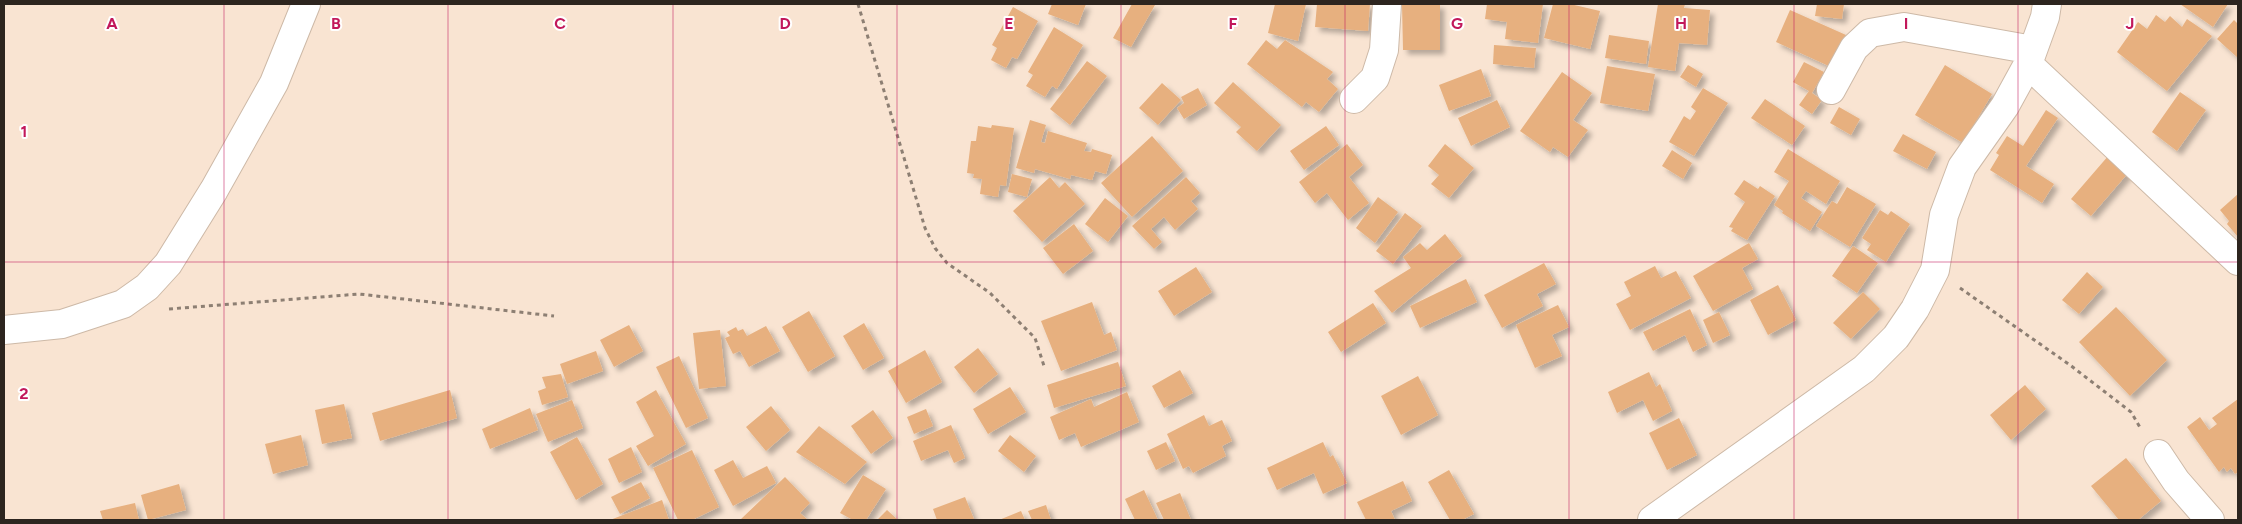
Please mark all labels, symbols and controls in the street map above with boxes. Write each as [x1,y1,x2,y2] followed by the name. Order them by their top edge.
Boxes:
[106,14,118,33] text: A
[331,14,341,33] text: B
[554,14,566,33] text: C
[779,14,791,33] text: D
[1004,14,1014,33] text: E
[1229,14,1238,33] text: F
[1451,14,1463,33] text: G
[1675,14,1687,33] text: H
[1904,14,1908,33] text: I
[2126,14,2134,33] text: J
[21,122,27,141] text: 1
[19,384,29,403] text: 2

